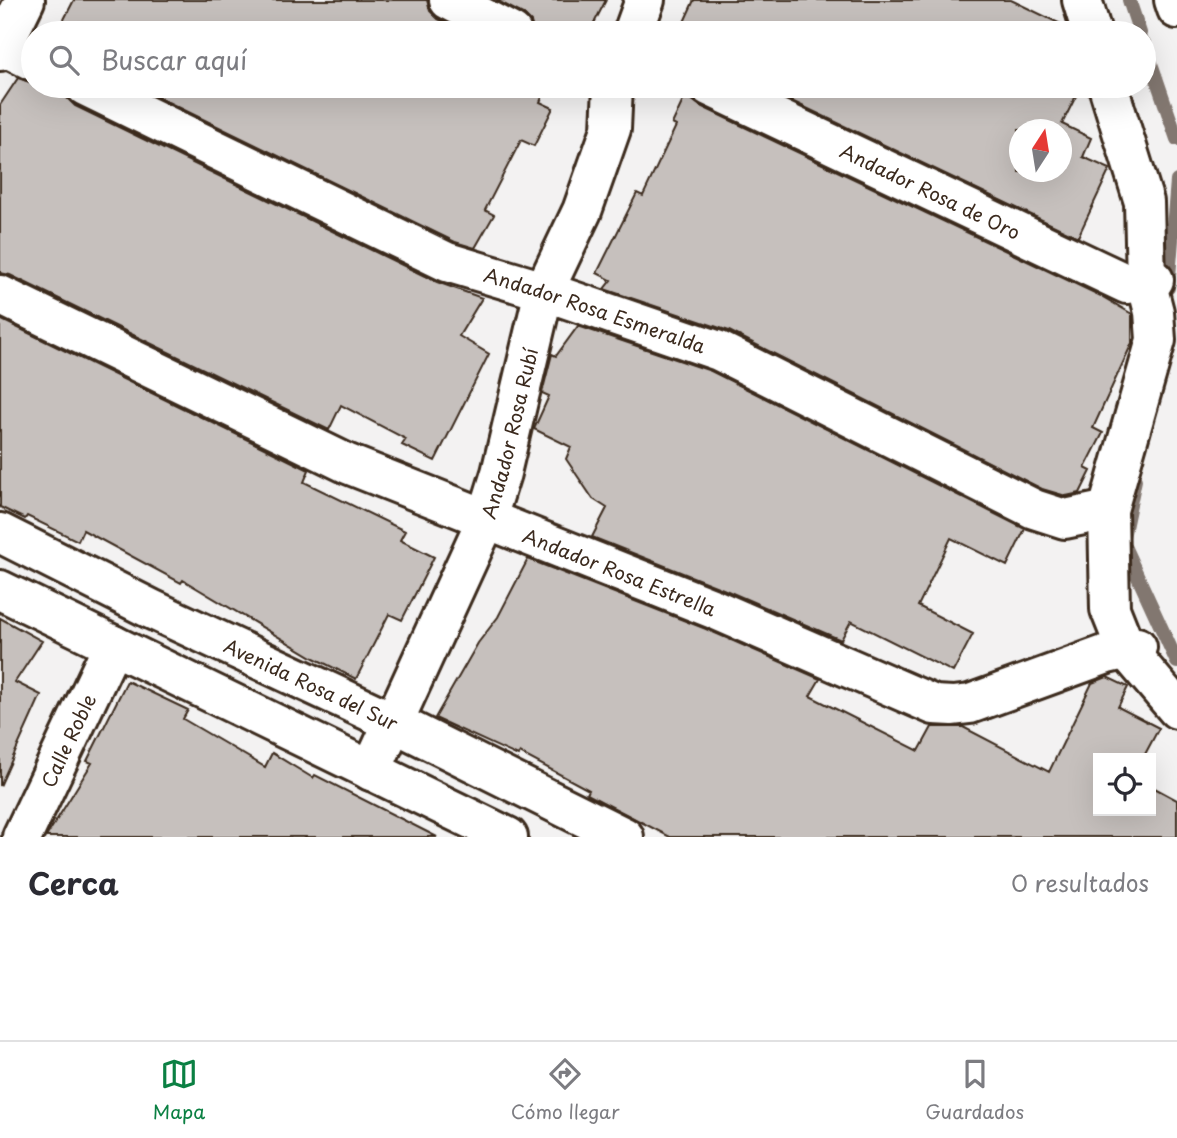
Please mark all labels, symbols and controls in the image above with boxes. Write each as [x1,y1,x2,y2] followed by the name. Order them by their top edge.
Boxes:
[21,21,1156,98] search box
[101,40,247,79] text: Buscar aquí
[45,41,83,79] icon: search
[1009,119,1072,182] north arrow
[836,136,1025,246] street label: Andador Rosa de Oro
[481,260,710,360] street label: Andador Rosa Esmeralda
[474,345,544,522] street label: Andador Rosa Rubí
[519,521,721,623] street label: Andador Rosa Estrella
[220,631,403,737] street label: Avenida Rosa del Sur
[34,689,102,792] street label: Calle Roble
[1093,753,1156,816] map controls
[1093,753,1156,816] button: locate
[28,860,119,905] text: Cerca
[1011,865,1149,900] text: 0 resultados
[153,1055,205,1125] tab: Mapa
[511,1055,620,1125] tab: Cómo llegar
[925,1055,1024,1125] tab: Guardados

